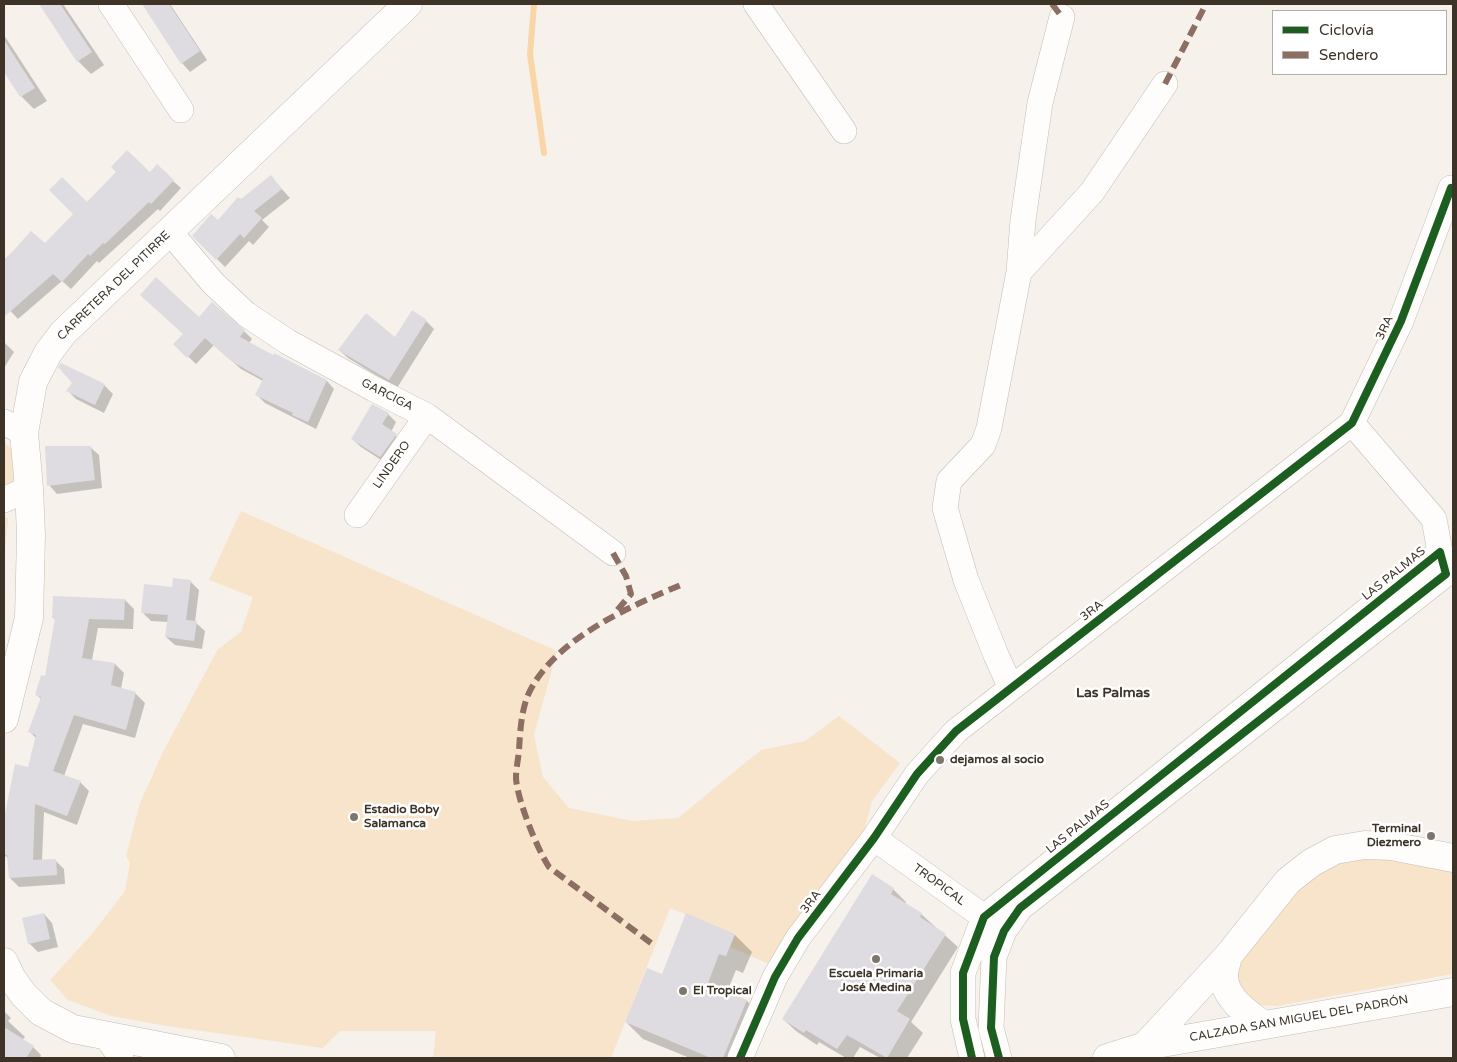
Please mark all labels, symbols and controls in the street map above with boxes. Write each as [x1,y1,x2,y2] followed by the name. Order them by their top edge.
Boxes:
[1272,10,1447,75] legend
[1319,21,1374,39] text: Ciclovía
[1319,46,1378,64] text: Sendero
[55,228,173,344] street label: CARRETERA DEL PITIRRE
[1373,314,1397,342] street label: 3RA
[359,376,415,414] street label: GARCIGA
[370,438,414,492] street label: LINDERO
[1359,544,1429,604] street label: LAS PALMAS
[1078,598,1106,624] street label: 3RA
[1076,685,1150,701] district label: Las Palmas
[950,753,1044,767] place label: dejamos al socio
[934,754,946,766] marker: dejamos al socio
[1043,797,1113,857] street label: LAS PALMAS
[364,803,439,831] place label: Estadio Boby Salamanca
[348,811,360,823] marker: Estadio Boby Salamanca
[1367,822,1421,850] place label: Terminal Diezmero
[1425,830,1437,842] marker: Terminal Diezmero
[910,861,968,909] street label: TROPICAL
[798,888,824,916] street label: 3RA
[870,953,882,965] marker: Escuela Primaria José Medina
[829,967,923,995] place label: Escuela Primaria José Medina
[693,984,752,998] place label: El Tropical
[677,985,689,997] marker: El Tropical
[1189,993,1409,1045] street label: CALZADA SAN MIGUEL DEL PADRÓN

